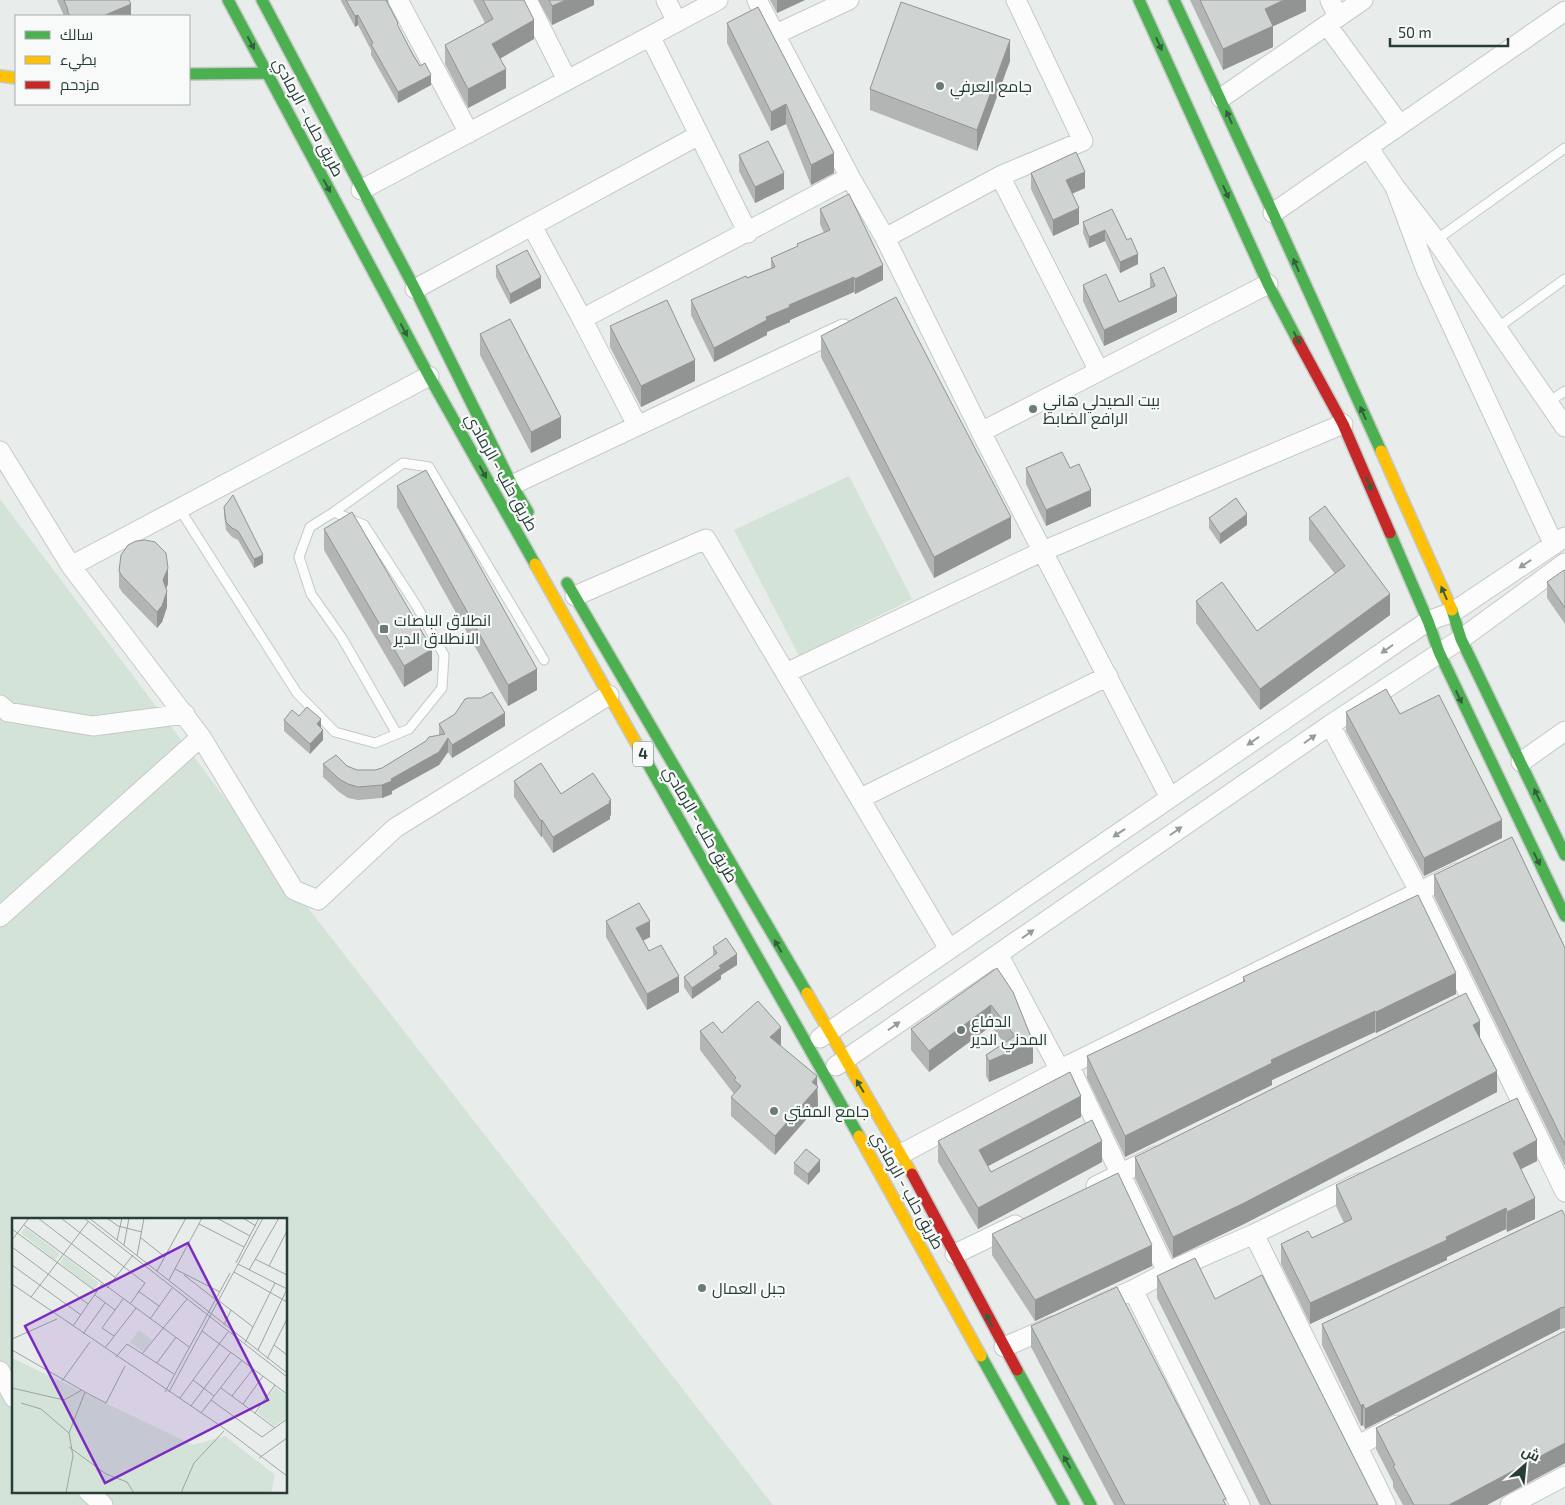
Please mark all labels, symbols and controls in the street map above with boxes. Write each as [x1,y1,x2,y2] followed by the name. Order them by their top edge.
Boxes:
[15,15,190,105] legend
[1390,15,1508,47] scale bar
[1398,23,1432,41] text: 50 m
[60,25,93,43] text: سالك
[247,36,255,50] one-way arrow
[1155,37,1163,51] one-way arrow
[60,50,97,72] text: بطيء
[266,54,349,182] street label: طريق حلب - الرمادي
[60,75,100,95] text: مزدحم
[950,76,1032,100] place label: جامع العرفي
[934,80,946,92] marker: جامع العرفي
[1225,110,1233,124] one-way arrow
[323,179,331,194] one-way arrow
[1222,185,1230,199] one-way arrow
[1292,258,1300,272] one-way arrow
[400,322,408,337] one-way arrow
[1293,331,1301,346] one-way arrow
[1043,390,1160,430] place label: بيت الصيدلي هاني الرافع الضابط
[1027,403,1039,415] marker: بيت الصيدلي هاني الرافع الضابط
[1359,406,1367,420] one-way arrow
[458,409,543,536] street label: طريق حلب - الرمادي
[479,464,487,479] one-way arrow
[1365,477,1373,491] one-way arrow
[1518,559,1532,569] one-way arrow
[1440,586,1448,600] one-way arrow
[393,610,491,649] place label: انطلاق الباصات الانطلاق الدير
[378,623,390,635] marker: انطلاق الباصات الانطلاق الدير
[1380,644,1394,654] one-way arrow
[1455,689,1464,704] one-way arrow
[1303,734,1316,744] one-way arrow
[1246,736,1260,746] one-way arrow
[633,742,653,766] road number: 4
[656,762,743,888] street label: طريق حلب - الرمادي
[1532,788,1541,803] one-way arrow
[1169,826,1183,836] one-way arrow
[1112,828,1126,838] one-way arrow
[1533,852,1541,866] one-way arrow
[1021,929,1034,939] one-way arrow
[773,939,782,952] one-way arrow
[970,1011,1047,1053] place label: الدفاع المدني الدير
[887,1021,901,1031] one-way arrow
[955,1024,967,1036] marker: الدفاع المدني الدير
[855,1079,864,1092] one-way arrow
[784,1101,869,1125] place label: جامع المفتي
[768,1105,780,1117] marker: جامع المفتي
[864,1127,949,1254] street label: طريق حلب - الرمادي
[12,1218,288,1492] inset map
[712,1278,785,1299] place label: جبل العمال
[696,1282,708,1294] marker: جبل العمال
[985,1313,993,1327] one-way arrow
[1500,1440,1550,1490] north arrow
[1519,1441,1543,1466] text: ش
[1063,1456,1072,1469] one-way arrow

